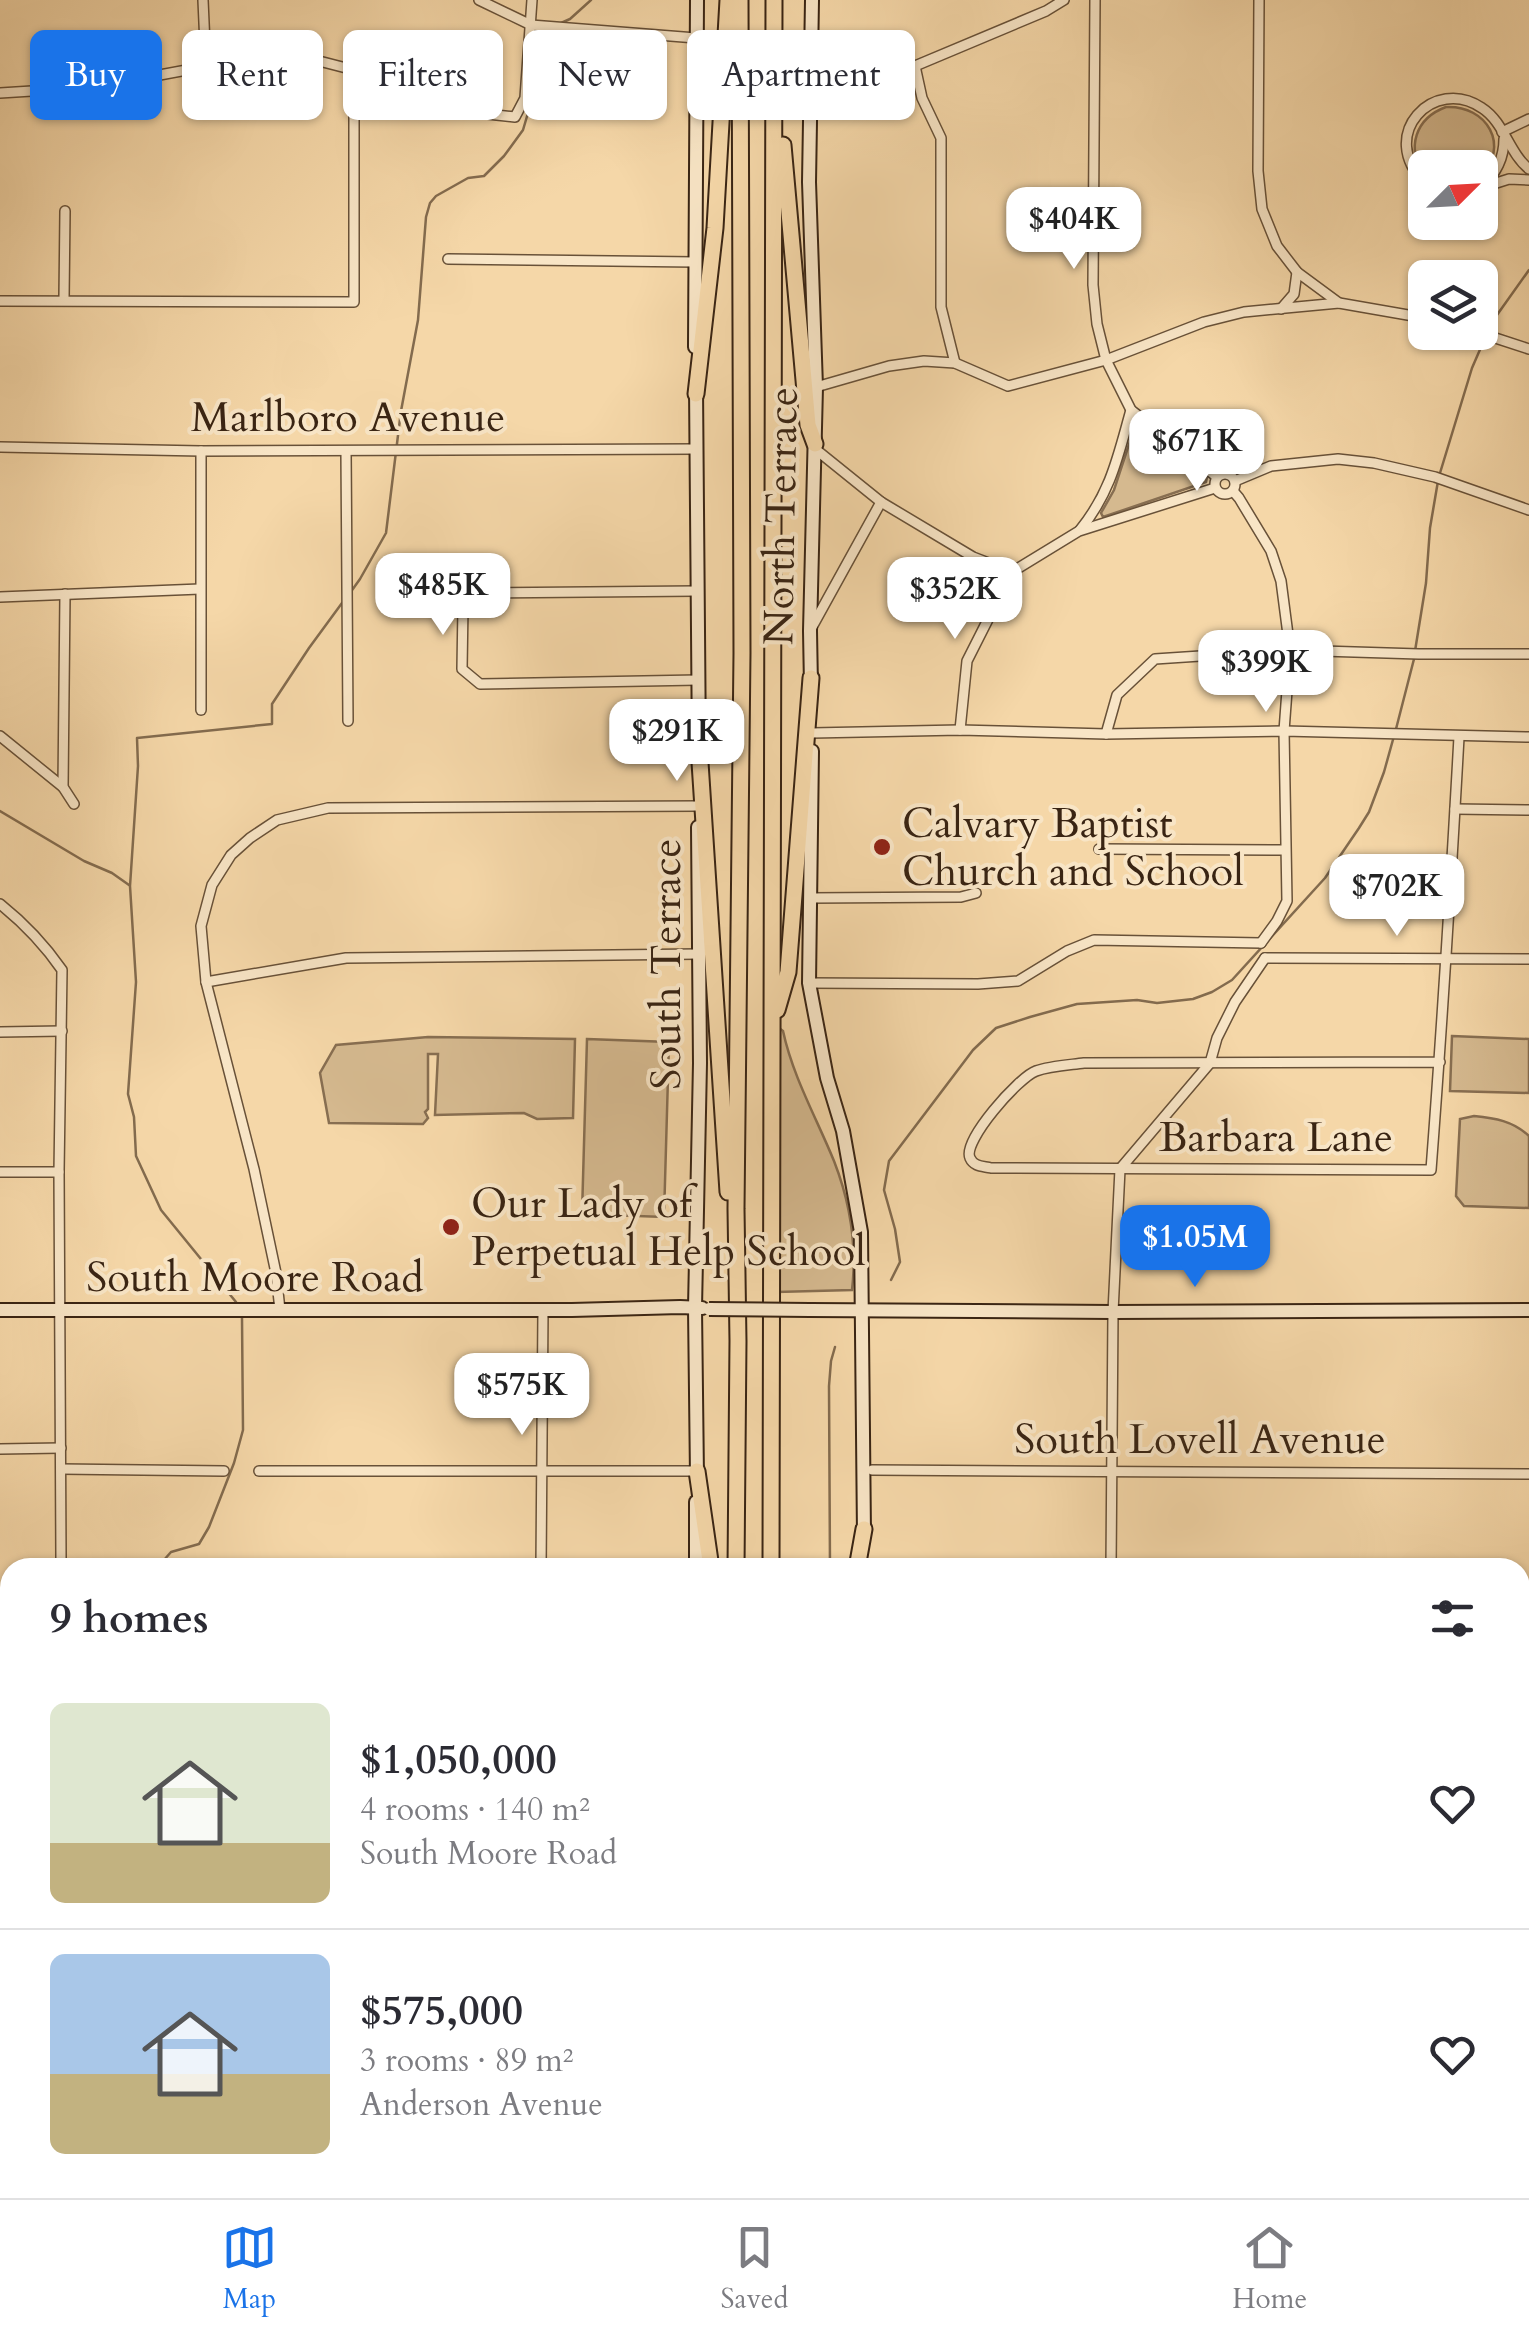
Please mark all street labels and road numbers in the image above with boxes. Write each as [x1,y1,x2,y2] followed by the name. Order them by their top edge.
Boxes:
[750,386,812,646] street label: North Terrace
[191,389,505,446] street label: Marlboro Avenue
[638,838,695,1090] street label: South Terrace
[1159,1109,1393,1166] street label: Barbara Lane
[86,1249,424,1306] street label: South Moore Road
[1014,1411,1386,1468] street label: South Lovell Avenue

